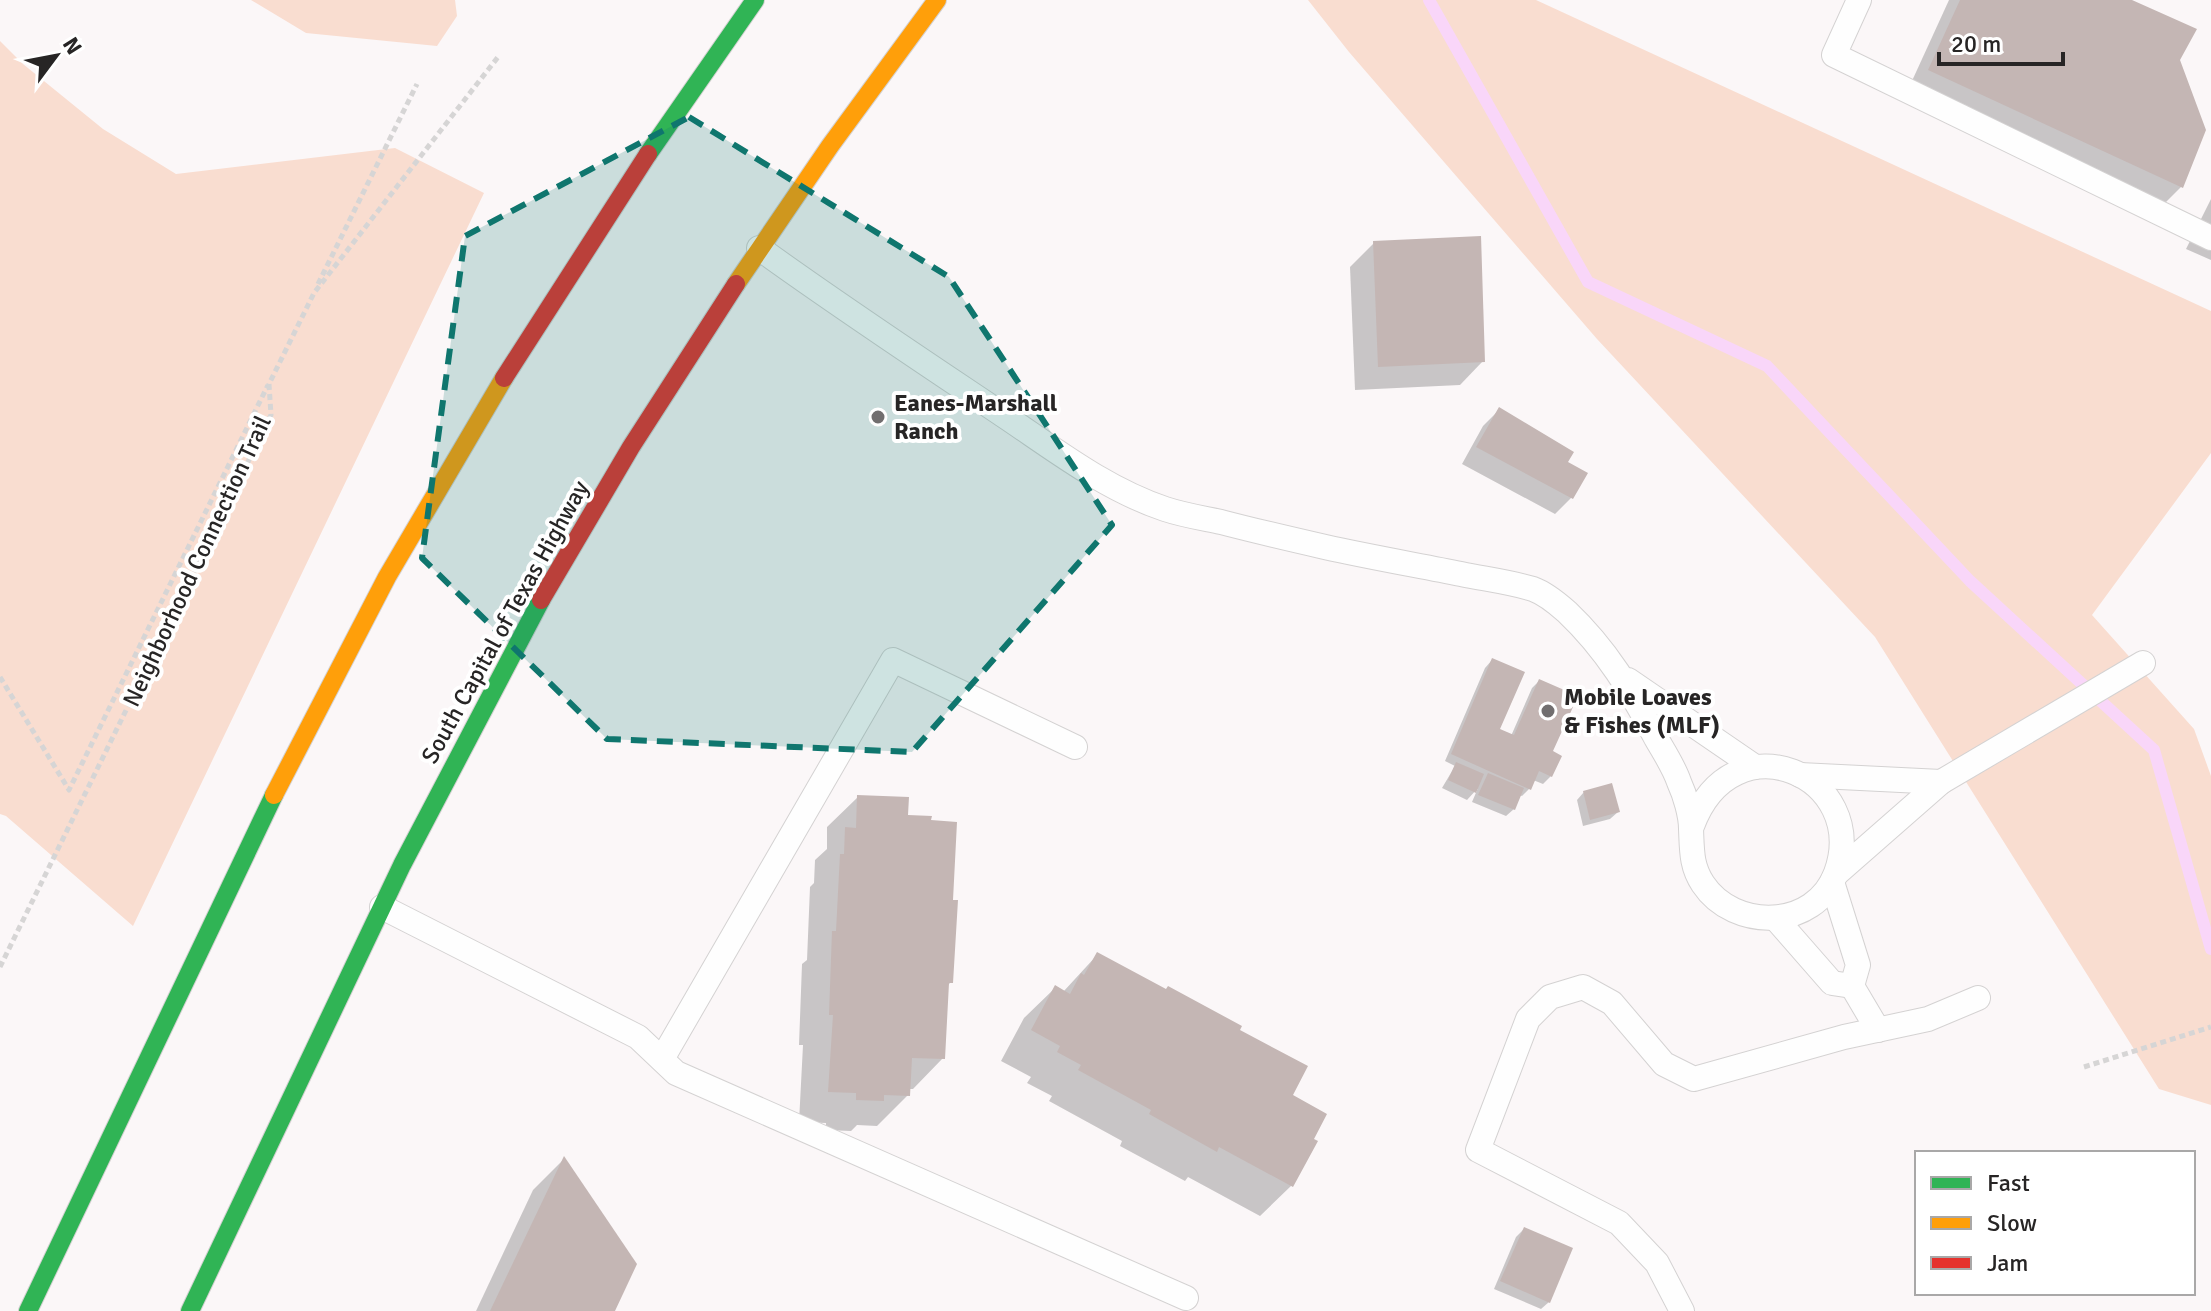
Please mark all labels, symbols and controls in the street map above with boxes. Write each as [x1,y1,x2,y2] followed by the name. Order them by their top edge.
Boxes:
[16,16,96,96] north arrow
[1939,16,2063,66] scale bar
[1951,29,2001,59] text: 20 m
[57,32,88,59] text: N
[894,388,1058,446] place label: Eanes-Marshall Ranch
[869,408,887,426] marker: Eanes-Marshall Ranch
[116,411,278,711] street label: Neighborhood Connection Trail
[415,475,595,769] street label: South Capital of Texas Highway
[1564,682,1720,740] place label: Mobile Loaves & Fishes (MLF)
[1539,702,1557,720] marker: Mobile Loaves & Fishes (MLF)
[1915,1151,2195,1295] legend
[1987,1168,2030,1198] text: Fast
[1987,1208,2037,1238] text: Slow
[1987,1248,2028,1278] text: Jam

